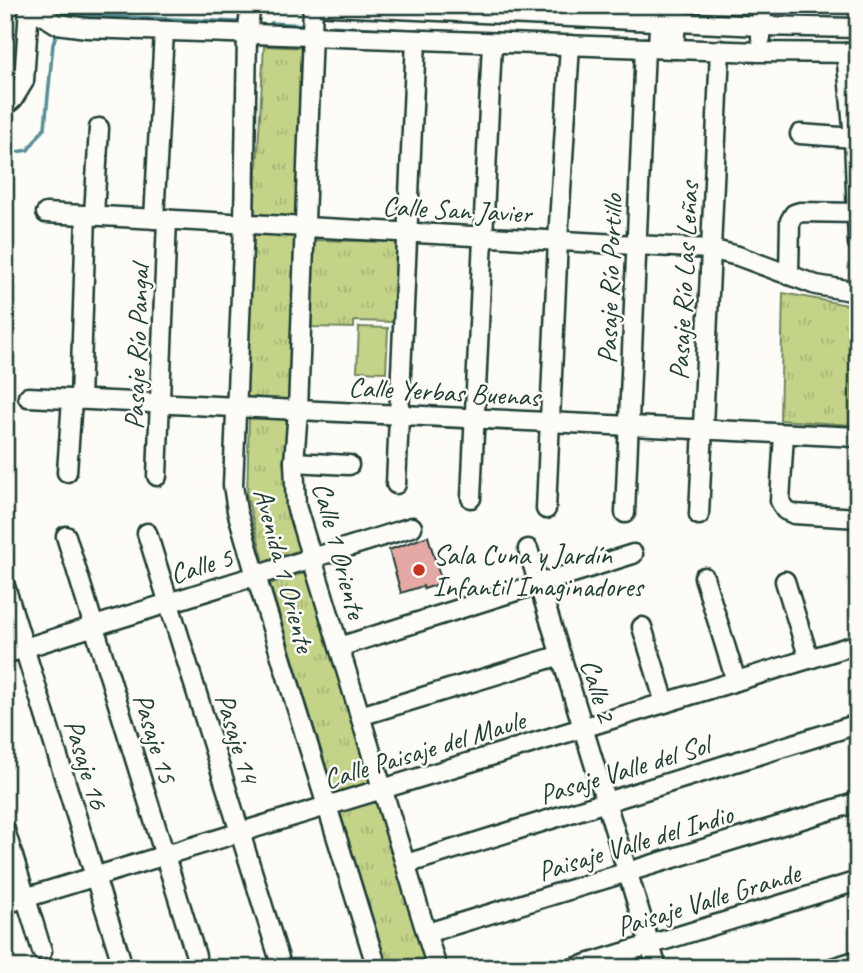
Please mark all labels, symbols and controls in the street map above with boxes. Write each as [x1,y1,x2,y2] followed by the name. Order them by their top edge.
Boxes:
[661,179,706,381] street label: Pasaje Río Las Leñas
[382,188,534,231] street label: Calle San Javier
[589,192,630,364] street label: Pasaje Río Portillo
[116,259,157,430] street label: Pasaje Río Pangal
[348,369,543,414] street label: Calle Yerbas Buenas
[305,478,375,624] street label: Calle 1 Oriente
[246,484,324,658] street label: Avenida 1 Oriente
[433,537,645,604] place label: Sala Cuna y Jardín Infantil Imaginadores
[166,539,238,591] street label: Calle 5
[411,562,427,578] marker: Sala Cuna y Jardín Infantil Imaginadores
[573,655,625,728] street label: Calle 2
[125,689,186,788] street label: Pasaje 15
[207,689,268,789] street label: Pasaje 14
[319,702,531,797] street label: Calle Paisaje del Maule
[56,715,117,814] street label: Pasaje 16
[535,725,718,812] street label: Pasaje Valle del Sol
[533,796,739,889] street label: Paisaje Valle del Indio
[612,854,806,944] street label: Paisaje Valle Grande

